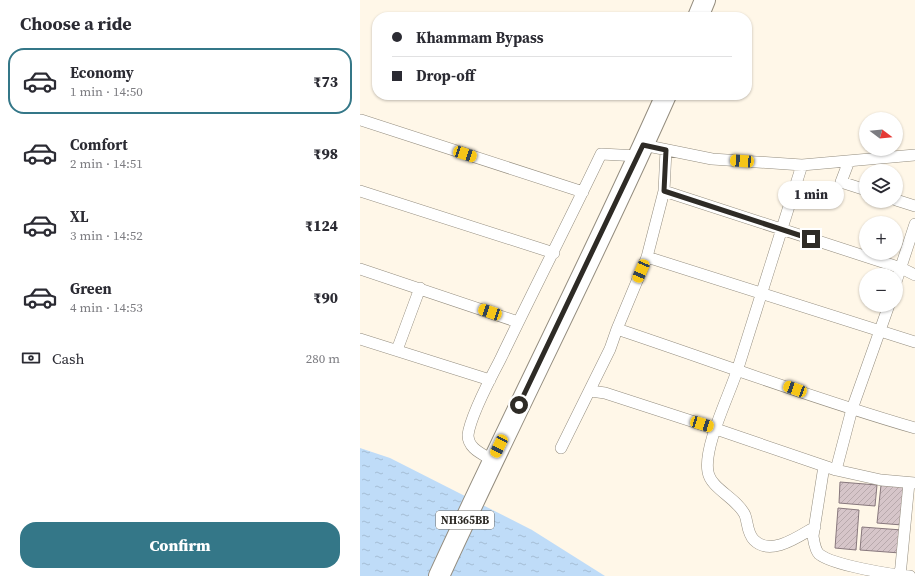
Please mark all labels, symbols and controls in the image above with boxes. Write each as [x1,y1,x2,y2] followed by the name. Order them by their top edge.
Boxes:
[20,11,132,36] text: Choose a ride
[416,27,544,48] text: Khammam Bypass
[70,62,134,83] text: Economy
[22,63,58,99] icon: car
[416,65,475,86] text: Drop-off
[313,71,338,92] text: ₹73
[70,83,143,100] text: 1 min · 14:50
[859,112,903,156] north arrow
[859,112,903,312] map controls
[70,134,128,155] text: Comfort
[22,135,58,171] icon: car
[313,143,338,164] text: ₹98
[452,145,478,163] car
[730,154,754,168] car
[70,155,143,172] text: 2 min · 14:51
[859,164,903,208] button: layers
[778,181,844,209] callout: 1 min
[794,186,828,203] text: 1 min
[70,206,89,227] text: XL
[22,207,58,243] icon: car
[305,215,338,236] text: ₹124
[859,216,903,260] button: +
[70,227,143,244] text: 3 min · 14:52
[802,230,820,248] route end
[631,258,651,284] car
[859,268,903,312] button: −
[70,278,112,299] text: Green
[22,279,58,315] icon: car
[313,287,338,308] text: ₹90
[70,299,143,316] text: 4 min · 14:53
[477,302,503,322] car
[20,347,42,369] icon: cash
[52,348,84,369] text: Cash
[306,350,340,367] text: 280 m
[782,379,808,399] car
[510,396,528,414] route start
[689,415,715,433] car
[488,433,510,459] car
[436,511,494,529] road number: NH365BB
[20,522,340,568] button: Confirm

